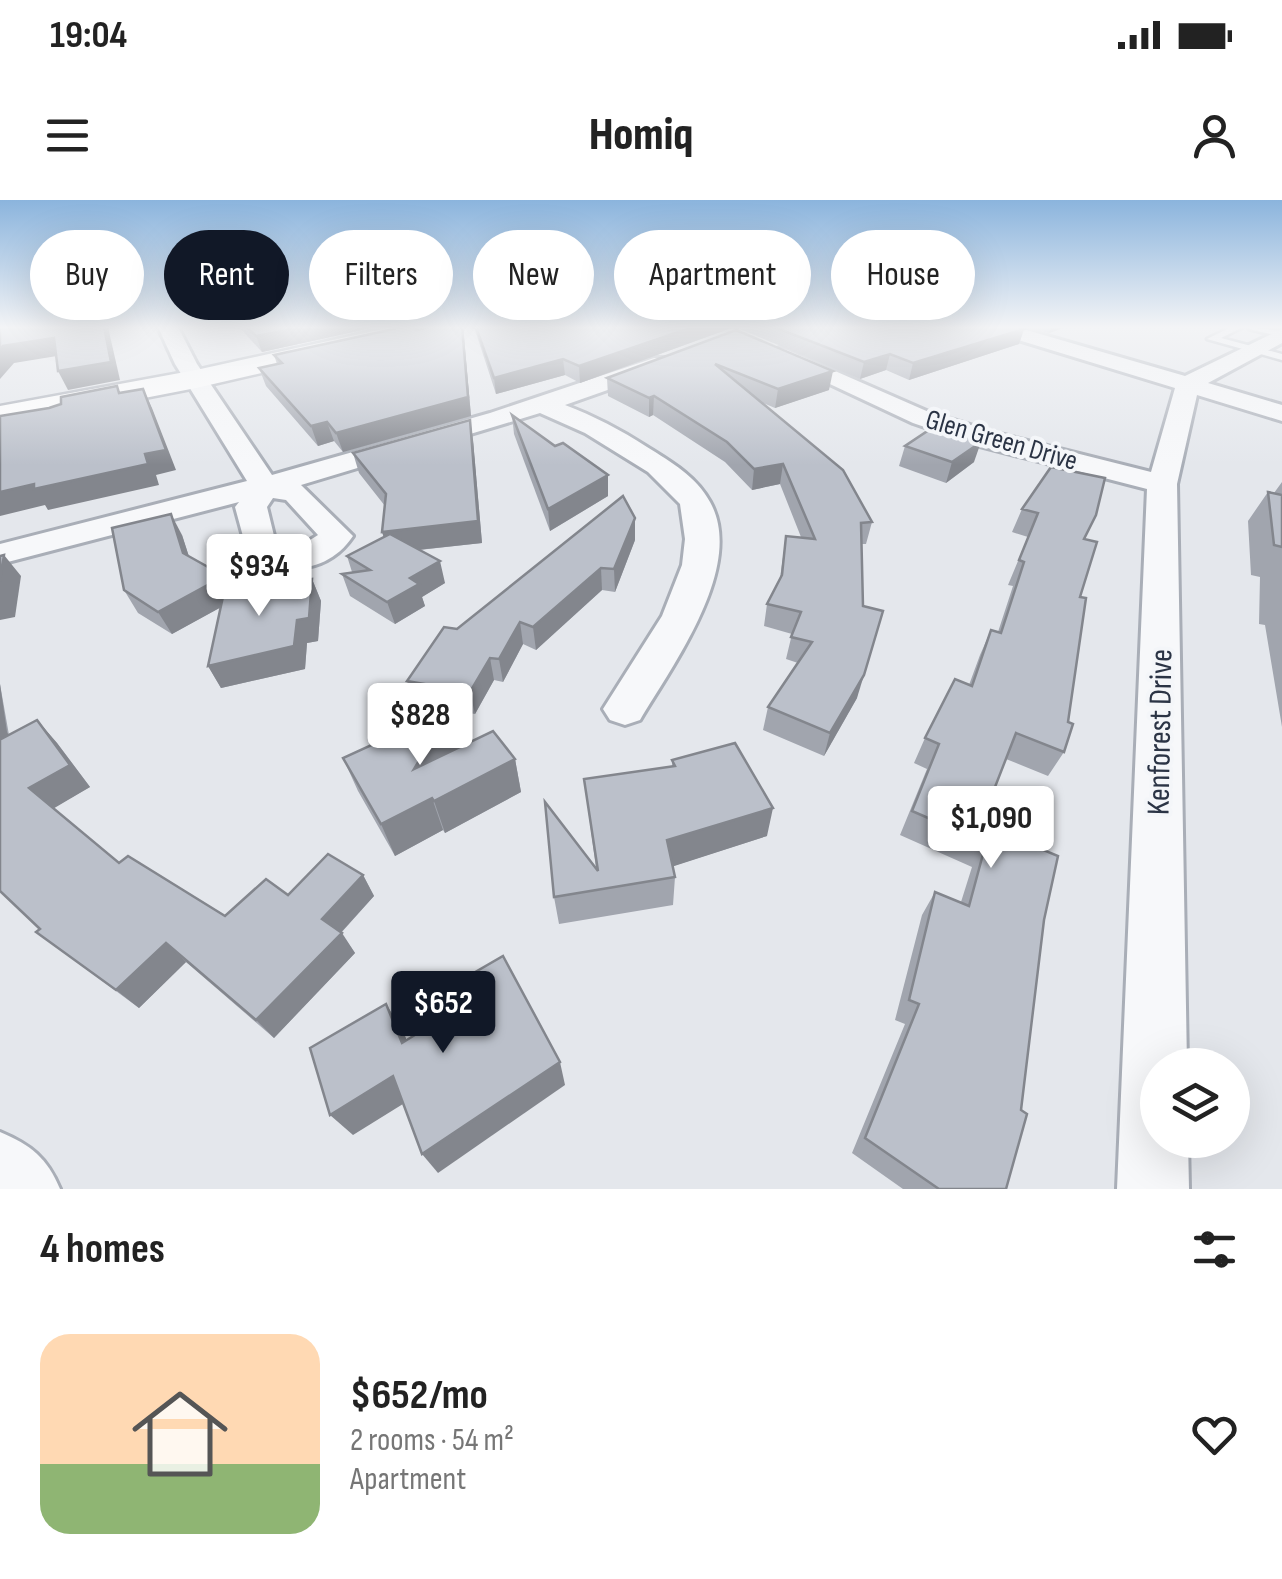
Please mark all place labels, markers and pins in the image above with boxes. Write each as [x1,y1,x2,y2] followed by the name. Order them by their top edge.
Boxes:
[200,534,318,619] pin: $934
[361,683,479,768] pin: $828
[910,786,1072,871] pin: $1,090
[384,971,502,1056] pin: $652

